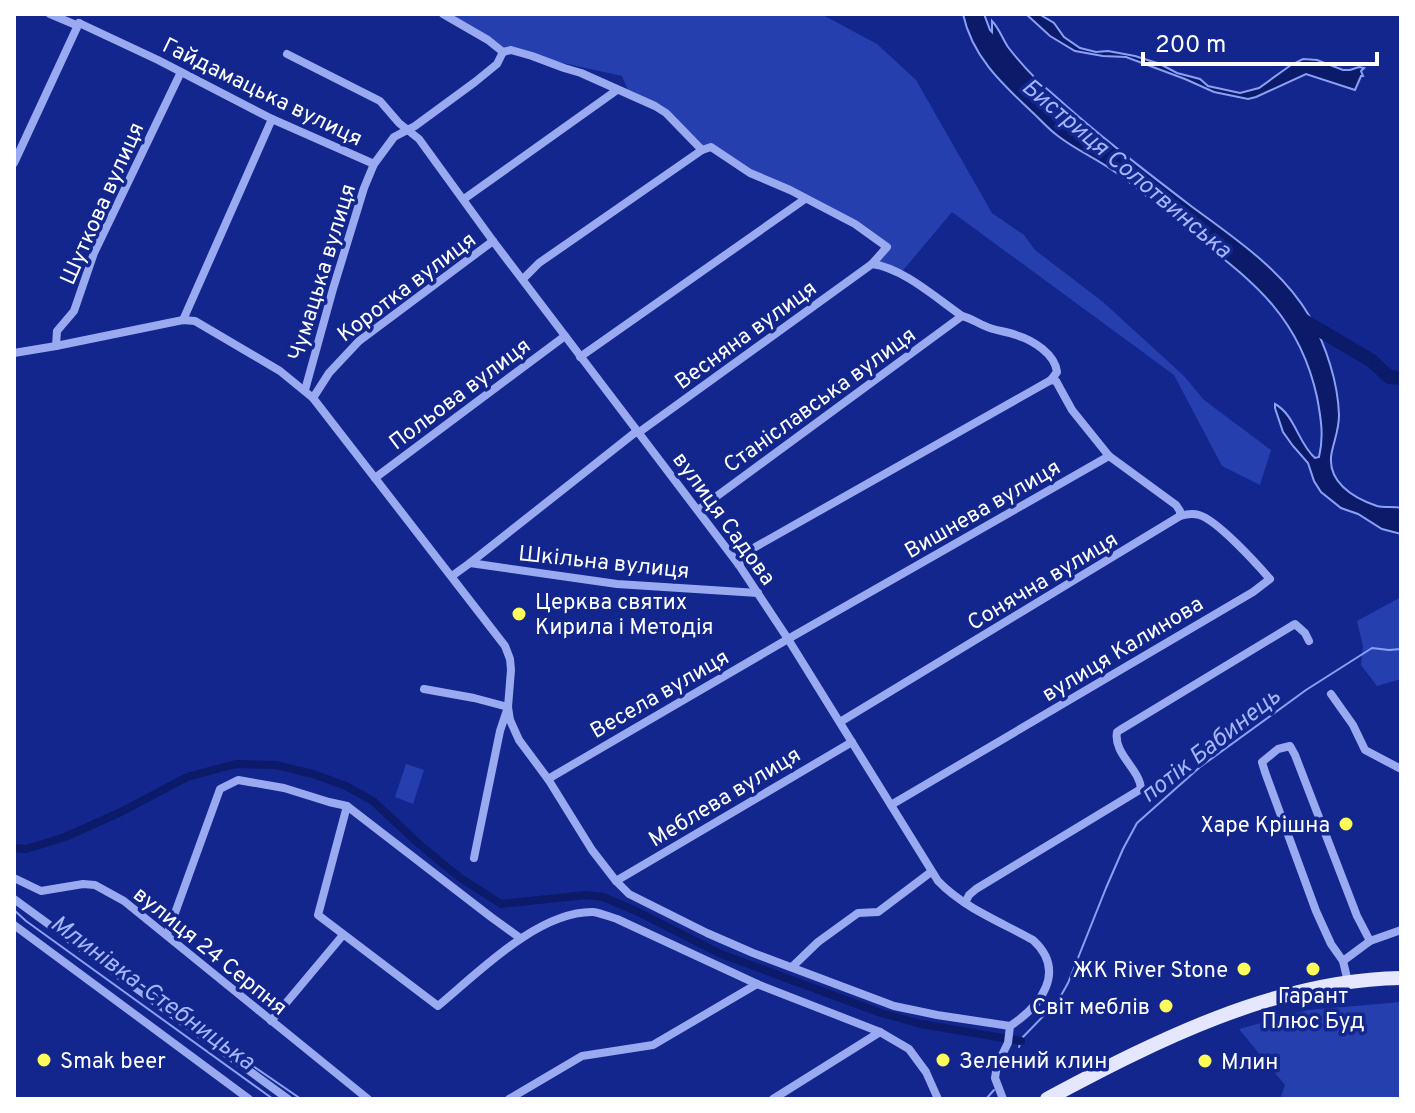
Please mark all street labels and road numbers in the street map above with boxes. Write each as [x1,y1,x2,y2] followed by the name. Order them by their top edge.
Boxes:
[157,33,366,153] street label: Гайдамацька вулиця
[55,119,151,289] street label: Шуткова вулиця
[284,181,363,365] street label: Чумацька вулиця
[333,227,482,349] street label: Коротка вулиця
[670,276,823,397] street label: Весняна вулиця
[719,322,922,480] street label: Станіславська вулиця
[384,333,537,457] street label: Польова вулиця
[666,448,780,591] street label: вулиця Садова
[901,455,1066,566] street label: Вишнева вулиця
[963,527,1123,638] street label: Сонячна вулиця
[517,541,691,586] street label: Шкільна вулиця
[1038,591,1209,709] street label: вулиця Калинова
[586,645,734,746] street label: Весела вулиця
[644,742,806,854] street label: Меблева вулиця
[127,882,292,1022] street label: вулиця 24 Серпня

